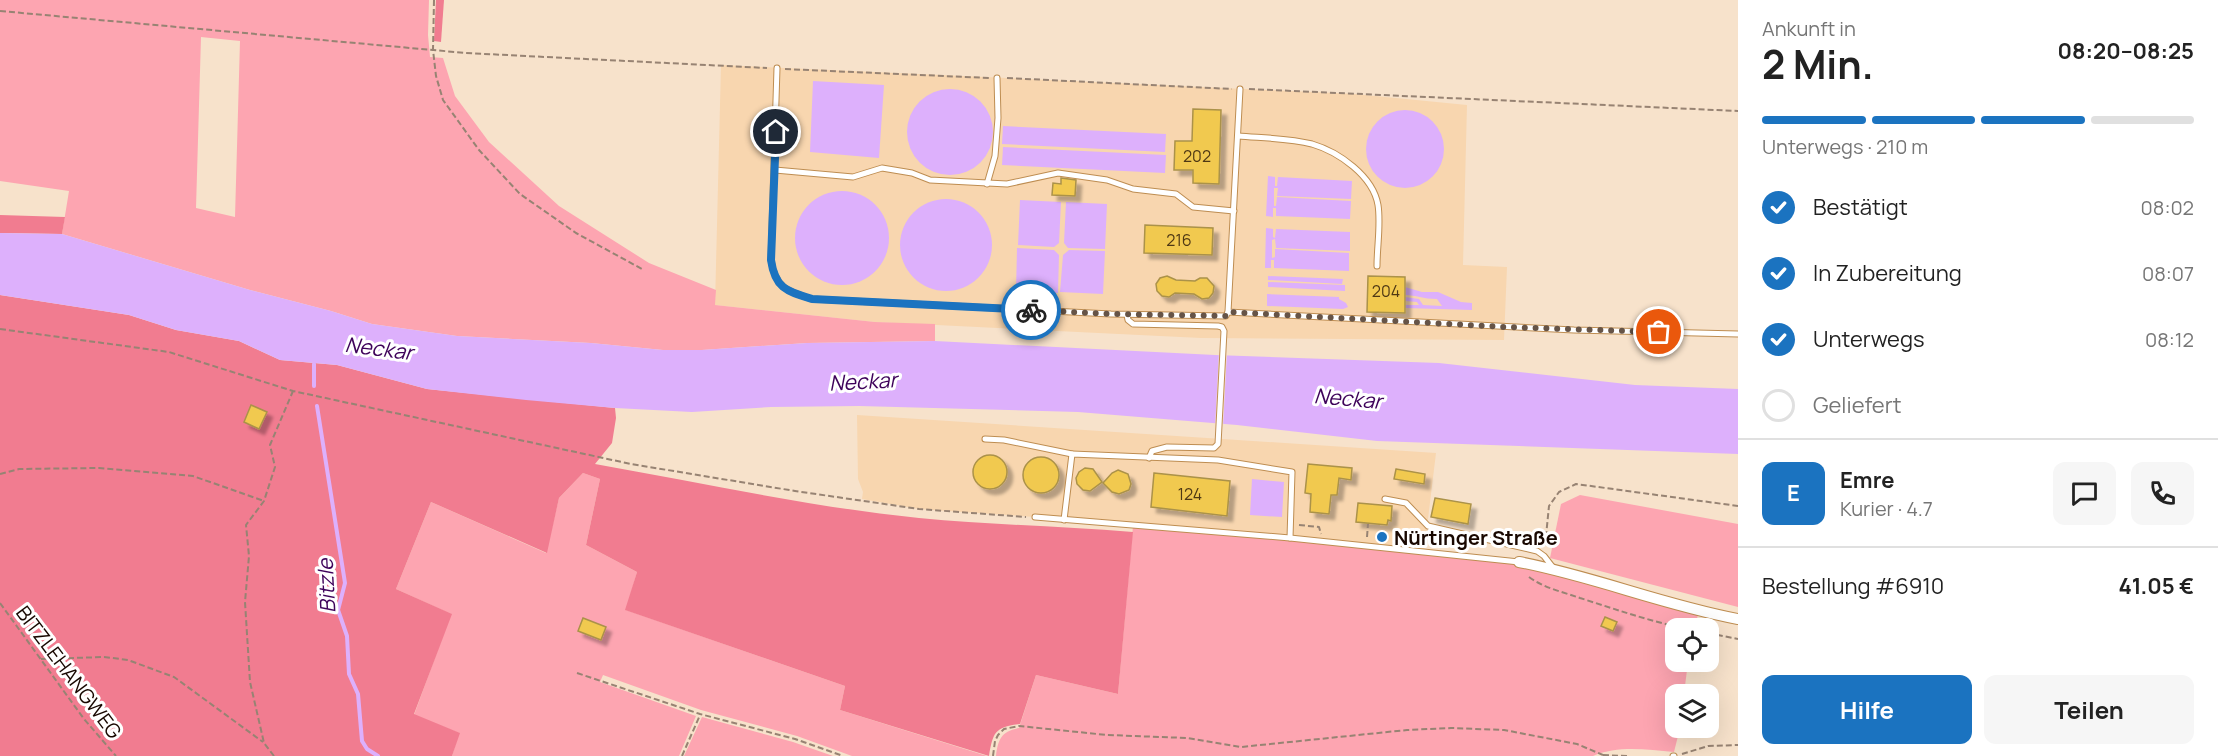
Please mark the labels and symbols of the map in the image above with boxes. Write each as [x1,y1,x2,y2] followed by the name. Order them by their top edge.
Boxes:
[750,106,801,157] pin
[1183,145,1211,167] house number: 202
[1166,229,1192,251] house number: 216
[1001,280,1061,340] courier
[1372,280,1400,302] house number: 204
[1633,306,1684,357] pin
[344,330,417,366] water label: Neckar
[828,365,900,397] water label: Neckar
[1313,381,1385,415] water label: Neckar
[1178,483,1202,505] house number: 124
[1394,524,1558,551] place label: Nürtinger Straße
[1375,530,1389,544] marker: Nürtinger Straße
[311,556,341,614] water label: Bitzle
[10,600,128,744] street label: BITZLEHANGWEG

